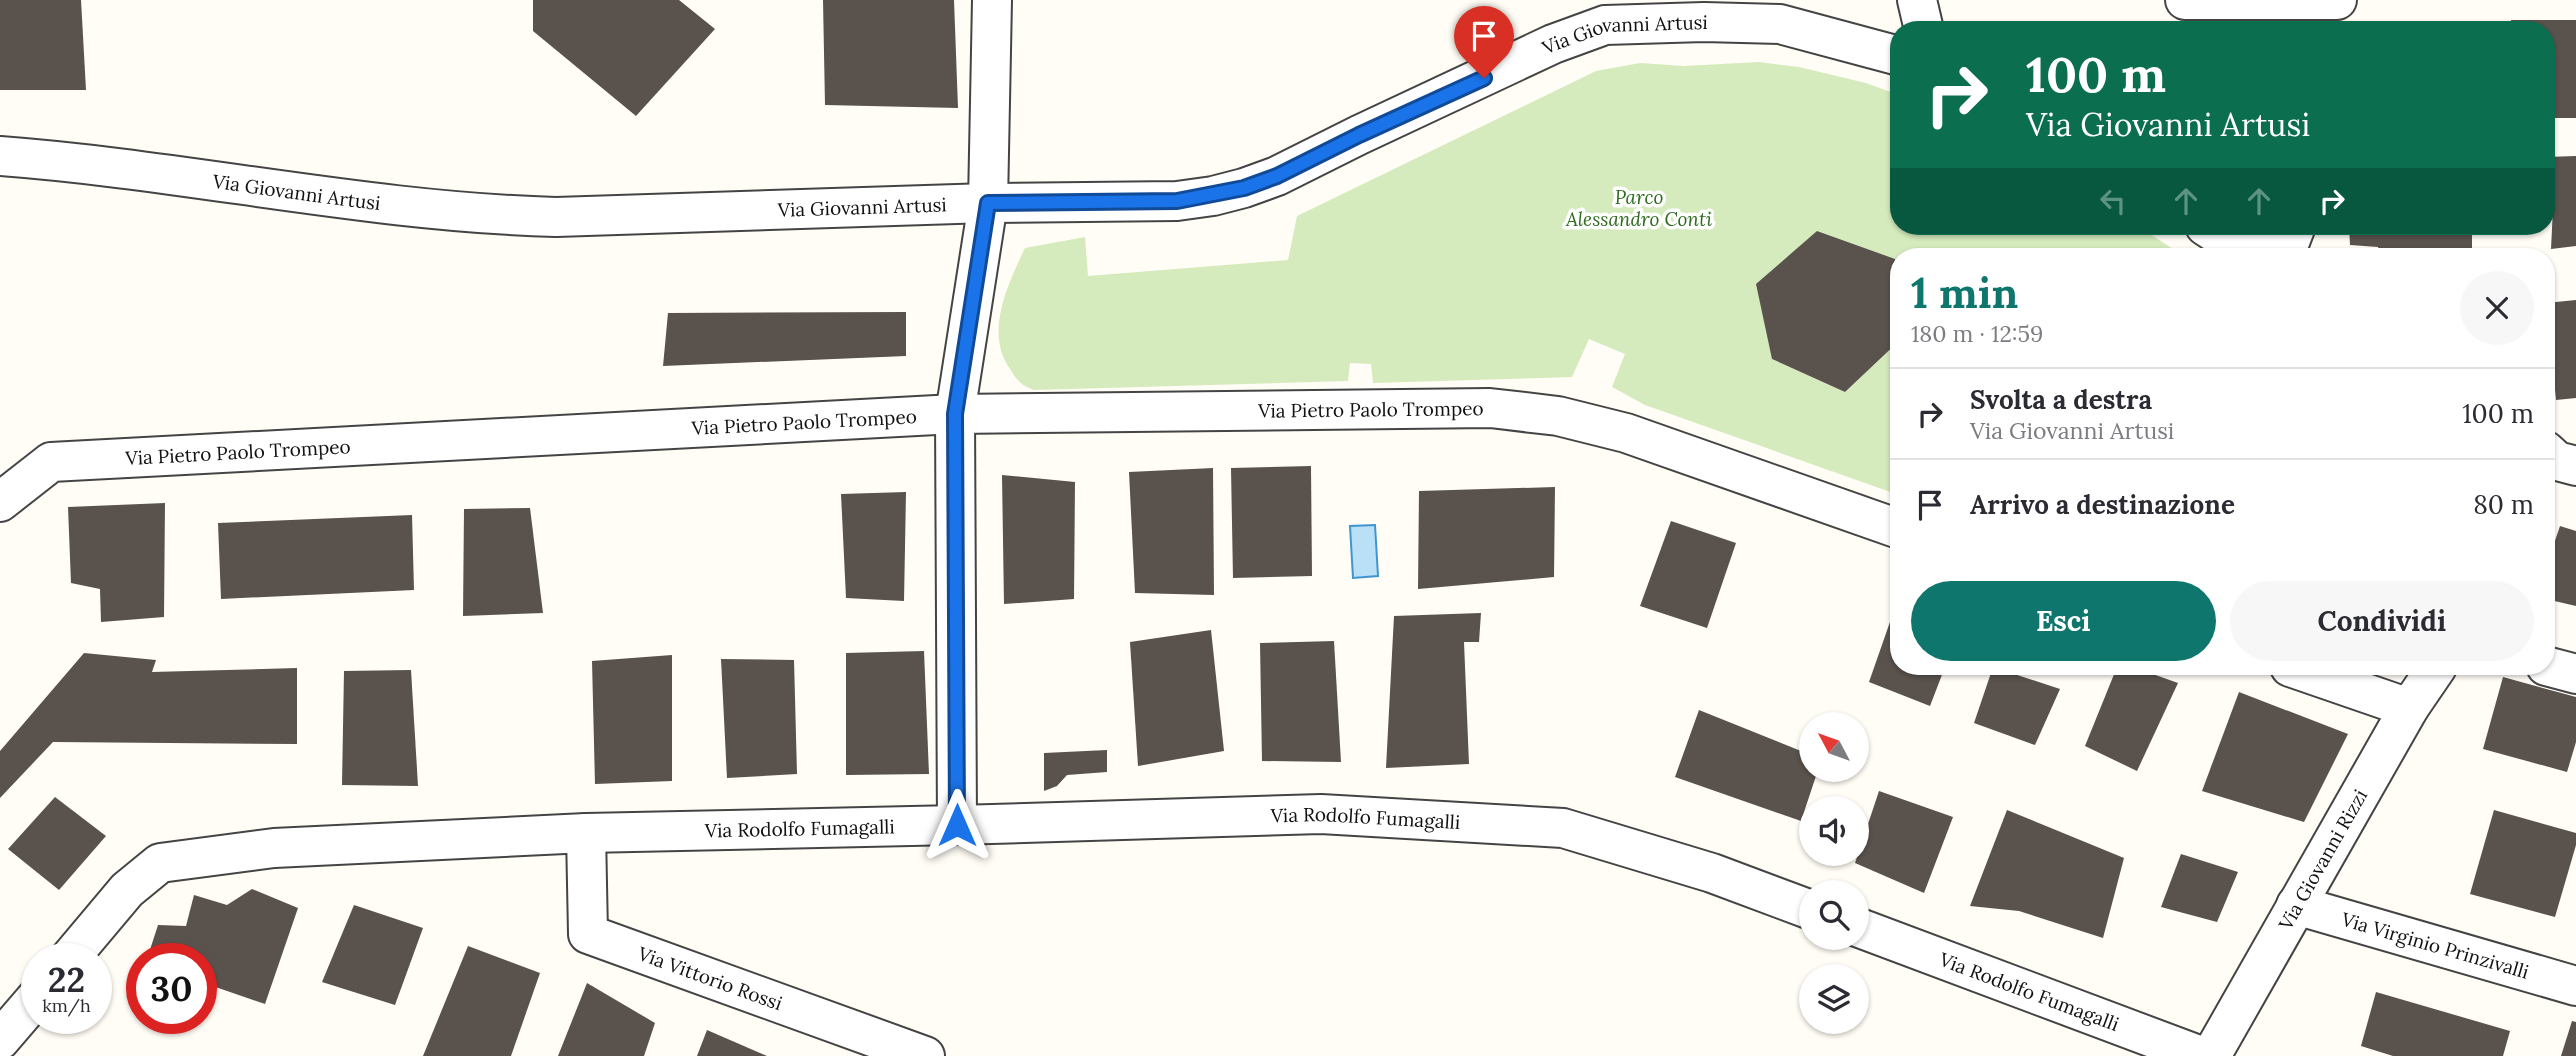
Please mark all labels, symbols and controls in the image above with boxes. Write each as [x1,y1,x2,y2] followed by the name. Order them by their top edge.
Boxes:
[1454,6,1514,78] pin
[1537,10,1708,60] street label: Via Giovanni Artusi
[1465,17,1503,55] icon: arrive
[2026,43,2166,105] text: 100 m
[1911,49,2002,140] icon: right
[2026,104,2310,145] text: Via Giovanni Artusi
[210,169,382,215] street label: Via Giovanni Artusi
[2094,182,2132,220] icon: left
[2167,182,2205,220] icon: ahead
[2240,182,2278,220] icon: ahead
[2313,182,2351,220] icon: right
[1565,185,1712,231] park label: Parco Alessandro Conti
[776,192,947,222] street label: Via Giovanni Artusi
[1911,266,2018,320] text: 1 min
[2460,271,2534,345] button: close
[1911,319,2043,348] text: 180 m · 12:59
[1970,383,2152,416] text: Svolta a destra
[1911,395,1949,433] icon: right
[1257,396,1484,423] street label: Via Pietro Paolo Trompeo
[2462,397,2534,430] text: 100 m
[690,404,917,440] street label: Via Pietro Paolo Trompeo
[1970,416,2174,445] text: Via Giovanni Artusi
[124,434,351,470] street label: Via Pietro Paolo Trompeo
[1911,486,1949,524] icon: arrive
[1970,488,2235,521] text: Arrivo a destinazione
[2473,488,2534,521] text: 80 m
[1911,581,2216,661] button: Esci
[2230,581,2534,661] button: Condividi
[1799,712,1869,782] north arrow
[1799,712,1869,1034] map controls
[2273,785,2372,935] street label: Via Giovanni Rizzi
[920,788,994,862] position arrow
[1799,796,1869,866] button: sound
[1269,802,1461,834] street label: Via Rodolfo Fumagalli
[704,814,895,842] street label: Via Rodolfo Fumagalli
[1799,880,1869,950] button: search
[2338,907,2532,984] street label: Via Virginio Prinzivalli
[634,941,786,1015] street label: Via Vittorio Rossi
[126,943,217,1034] speed limit sign: 30
[1935,947,2122,1036] street label: Via Rodolfo Fumagalli
[48,957,85,1002] text: 22
[1799,964,1869,1034] button: layers
[42,994,91,1017] text: km/h

